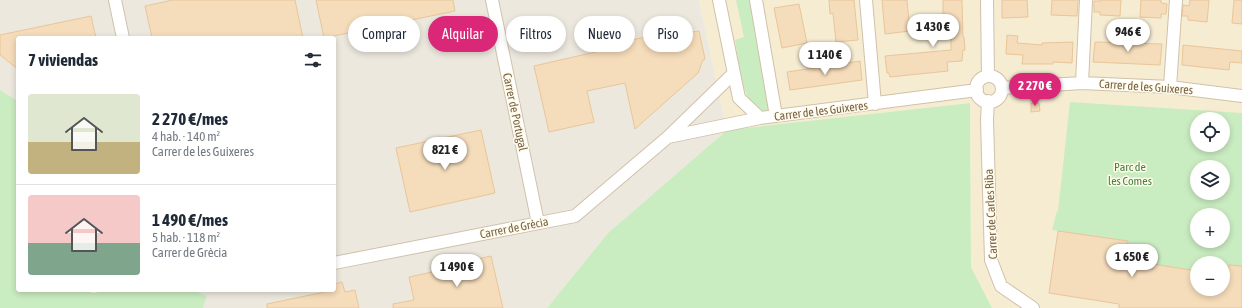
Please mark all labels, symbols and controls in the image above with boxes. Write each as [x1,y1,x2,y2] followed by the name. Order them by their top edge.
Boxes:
[896,14,970,48] pin: 1 430 €
[348,16,420,52] chip: Comprar
[428,16,498,52] chip: Alquilar
[506,16,566,52] chip: Filtros
[574,16,635,52] chip: Nuevo
[643,16,693,52] chip: Piso
[916,19,950,34] text: 1 430 €
[1100,19,1156,53] pin: 946 €
[1115,24,1141,39] text: 946 €
[788,42,862,76] pin: 1 140 €
[808,47,842,62] text: 1 140 €
[302,49,324,71] icon: filters
[28,50,98,70] text: 7 viviendas
[500,72,530,153] street label: Carrer de Portugal
[998,73,1072,107] pin: 2 270 €
[1099,77,1193,97] street label: Carrer de les Guixeres
[1018,78,1052,93] text: 2 270 €
[773,98,869,124] street label: Carrer de les Guixeres
[152,109,228,129] text: 2 270 €/mes
[60,110,108,158] icon: home
[1190,112,1230,296] map controls
[1190,112,1230,152] button: locate
[152,129,220,144] text: 4 hab. · 140 m²
[417,137,473,171] pin: 821 €
[432,142,458,157] text: 821 €
[152,144,254,159] text: Carrer de les Guixeres
[1108,160,1152,188] park label: Parc de les Comes
[1190,160,1230,200] button: layers
[982,168,1000,260] street label: Carrer de Carles Riba
[1190,208,1230,248] button: +
[152,210,228,230] text: 1 490 €/mes
[60,211,108,259] icon: home
[479,214,549,242] street label: Carrer de Grècia
[152,230,220,245] text: 5 hab. · 118 m²
[1095,244,1169,278] pin: 1 650 €
[152,245,227,260] text: Carrer de Grècia
[1115,249,1149,264] text: 1 650 €
[420,254,494,288] pin: 1 490 €
[1190,256,1230,296] button: −
[440,259,474,274] text: 1 490 €

